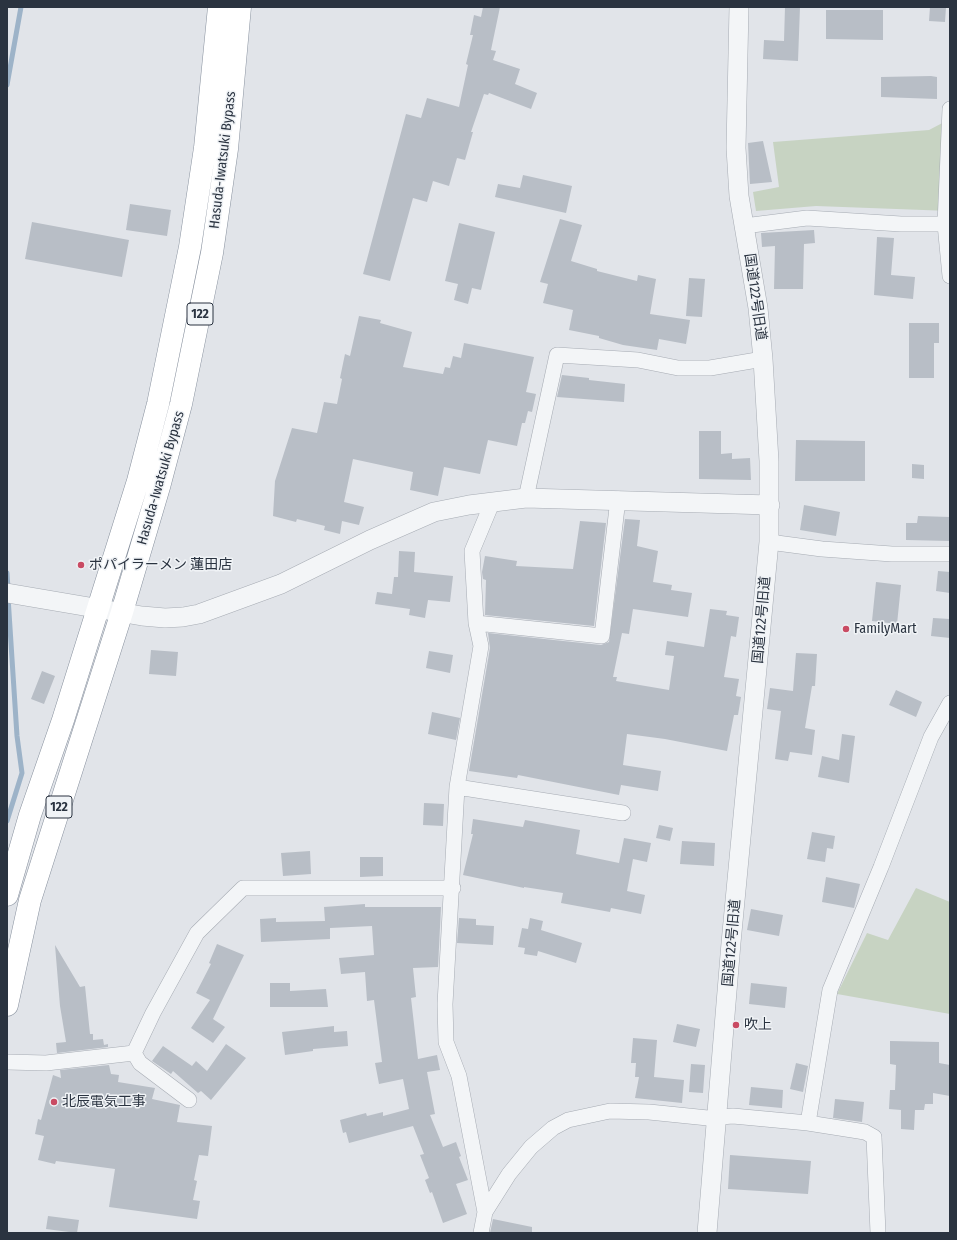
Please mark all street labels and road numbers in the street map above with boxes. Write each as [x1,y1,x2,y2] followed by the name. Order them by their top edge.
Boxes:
[206,90,240,230] street label: Hasuda-Iwatsuki Bypass
[741,252,769,342] street label: 国道122号旧道
[187,303,213,325] road number: 122
[134,409,188,547] street label: Hasuda-Iwatsuki Bypass
[750,576,774,664] street label: 国道122号旧道
[46,796,72,818] road number: 122
[720,899,744,987] street label: 国道122号旧道

